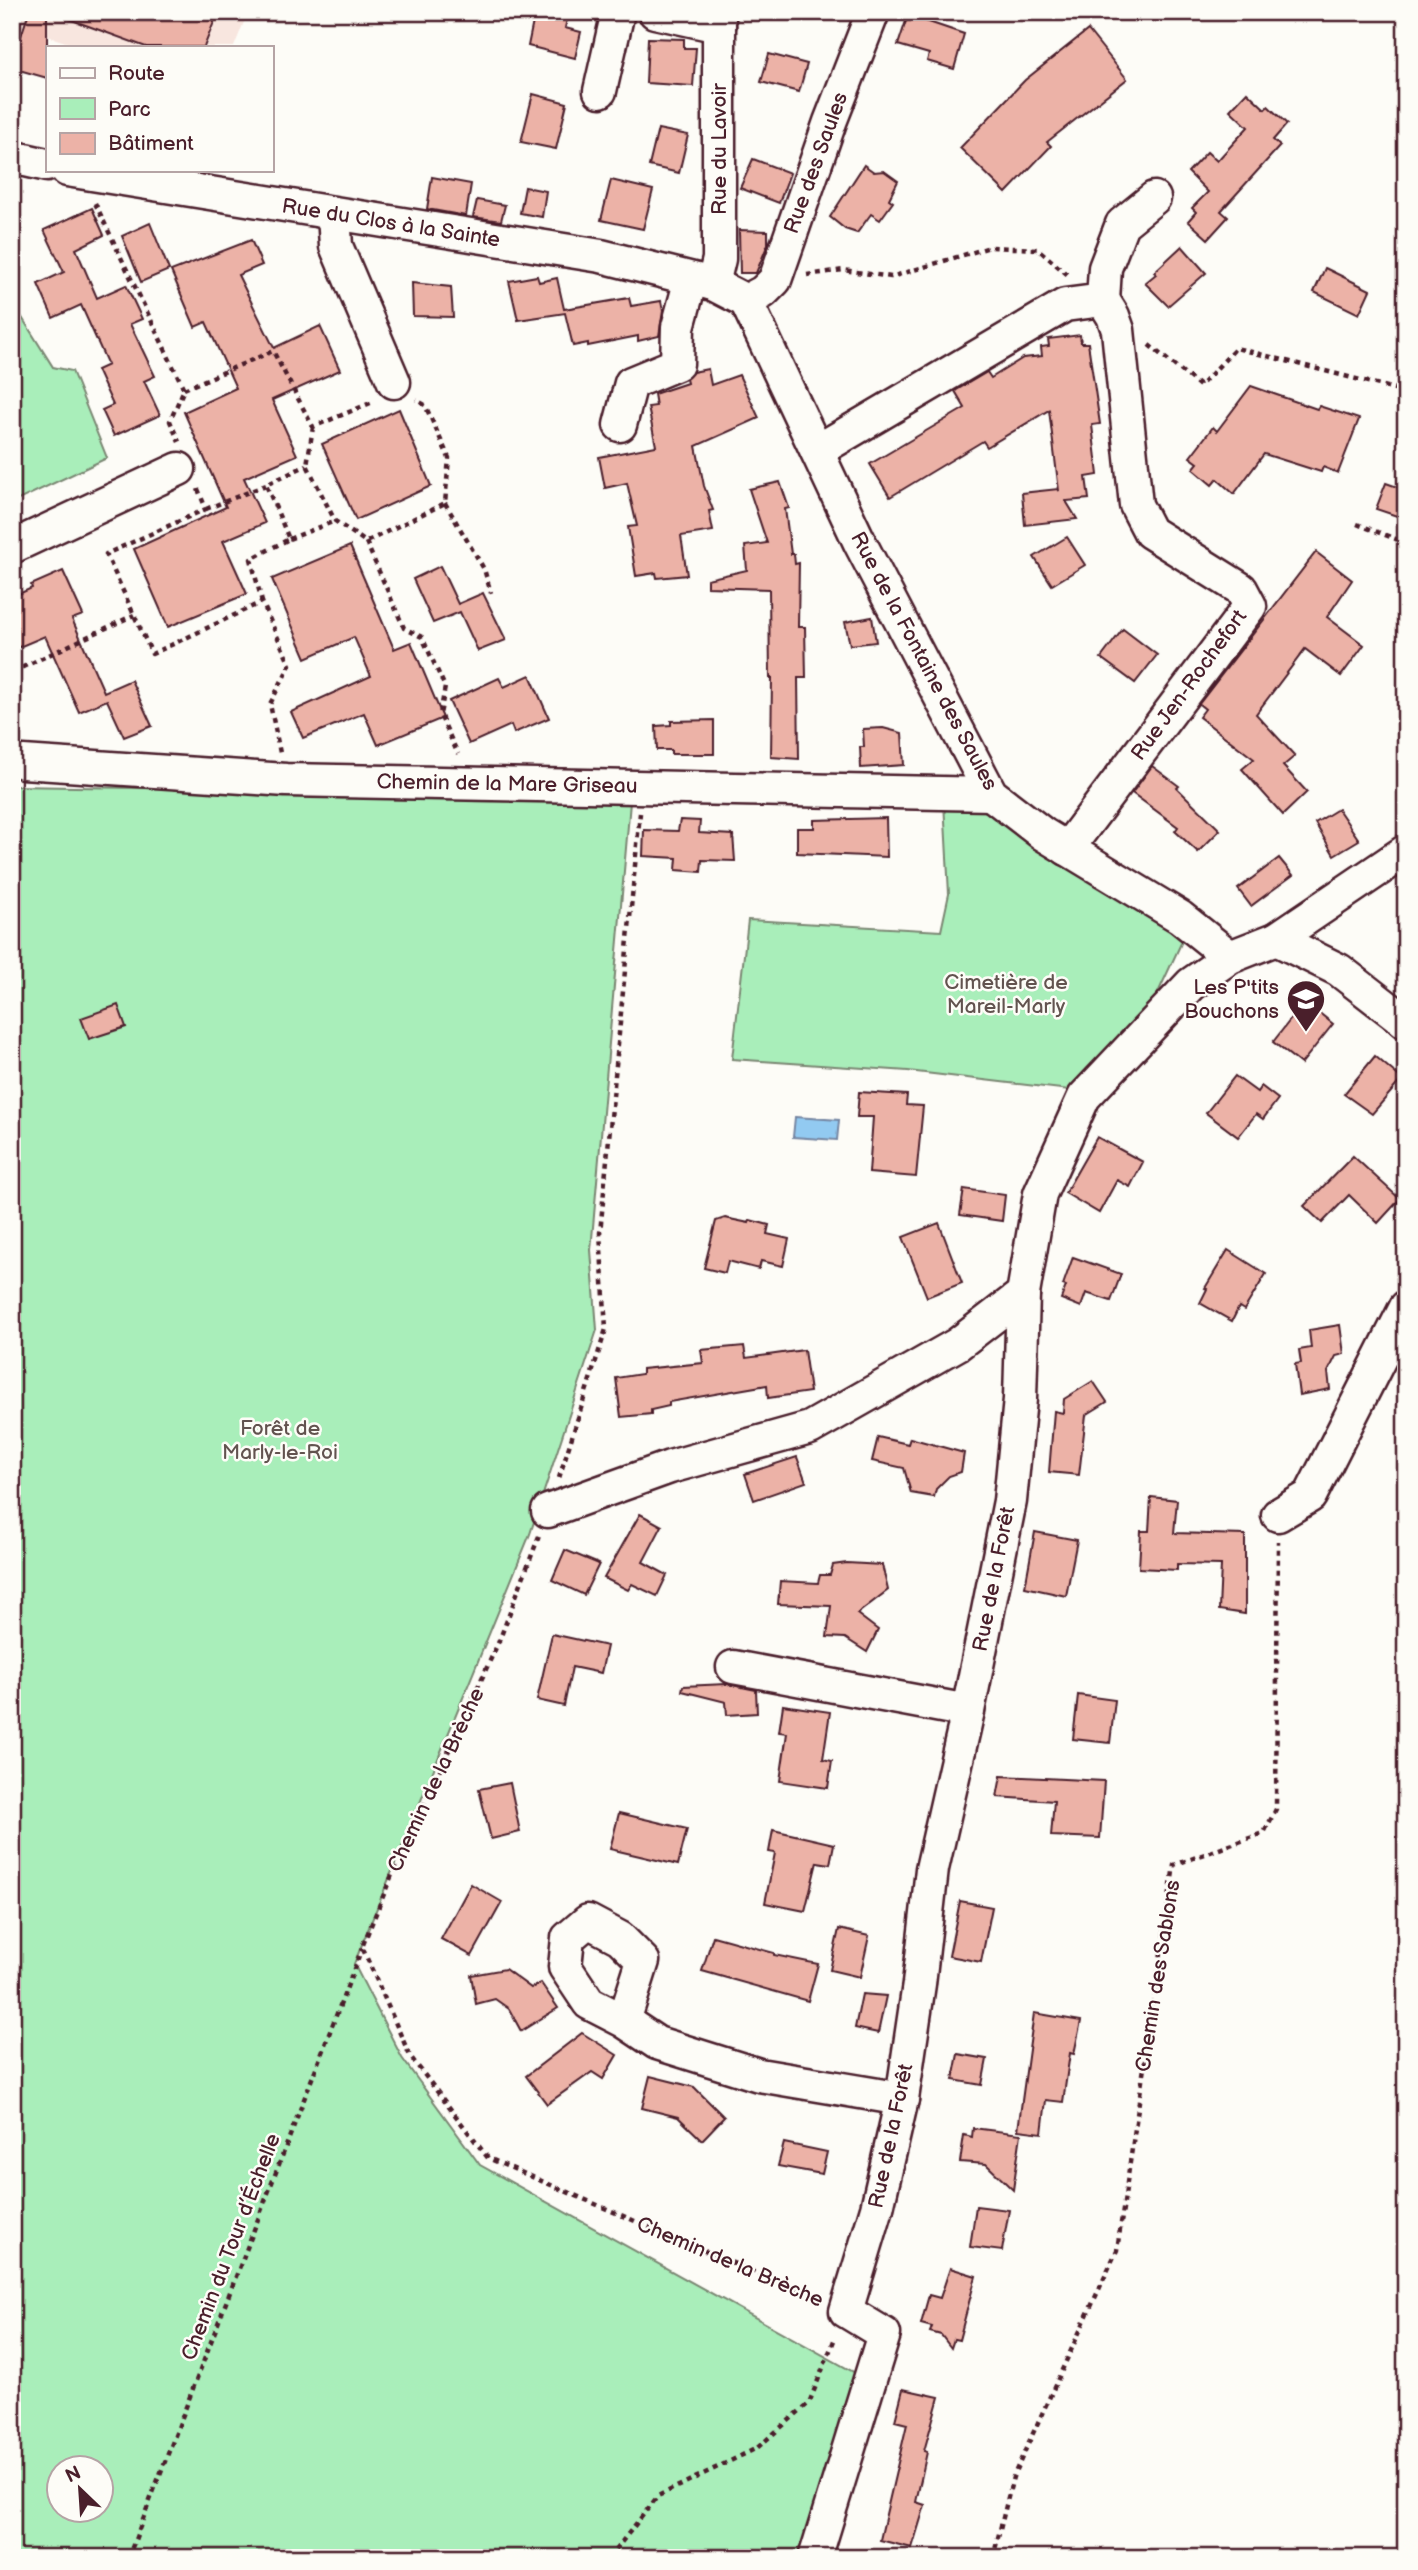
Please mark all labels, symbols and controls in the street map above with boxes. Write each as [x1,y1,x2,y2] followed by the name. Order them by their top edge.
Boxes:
[46,46,273,172] legend
[108,61,165,86] text: Route
[707,83,732,215] street label: Rue du Lavoir
[779,89,853,237] street label: Rue des Saules
[108,97,151,122] text: Parc
[108,131,194,156] text: Bâtiment
[280,193,502,253] street label: Rue du Clos à la Sainte
[845,528,1003,794] street label: Rue de la Fontaine des Saules
[1126,604,1252,765] street label: Rue Jen-Rochefort
[376,769,638,799] street label: Chemin de la Mare Griseau
[944,970,1068,1019] park label: Cimetière de Mareil-Marly
[1184,975,1279,1024] place label: Les P'tits Bouchons
[1285,978,1327,1033] school or university icon: Les P'tits Bouchons
[222,1416,338,1465] park label: Forêt de Marly-le-Roi
[968,1504,1020,1654] street label: Rue de la Forêt
[382,1684,490,1876] street label: Chemin de la Brèche
[1130,1878,1186,2074] street label: Chemin des Sablons
[863,2061,919,2211] street label: Rue de la Forêt
[176,2130,286,2364] street label: Chemin du Tour d’Échelle
[633,2211,827,2313] street label: Chemin de la Brèche
[46,2454,116,2524] north arrow
[62,2462,85,2488] text: N

